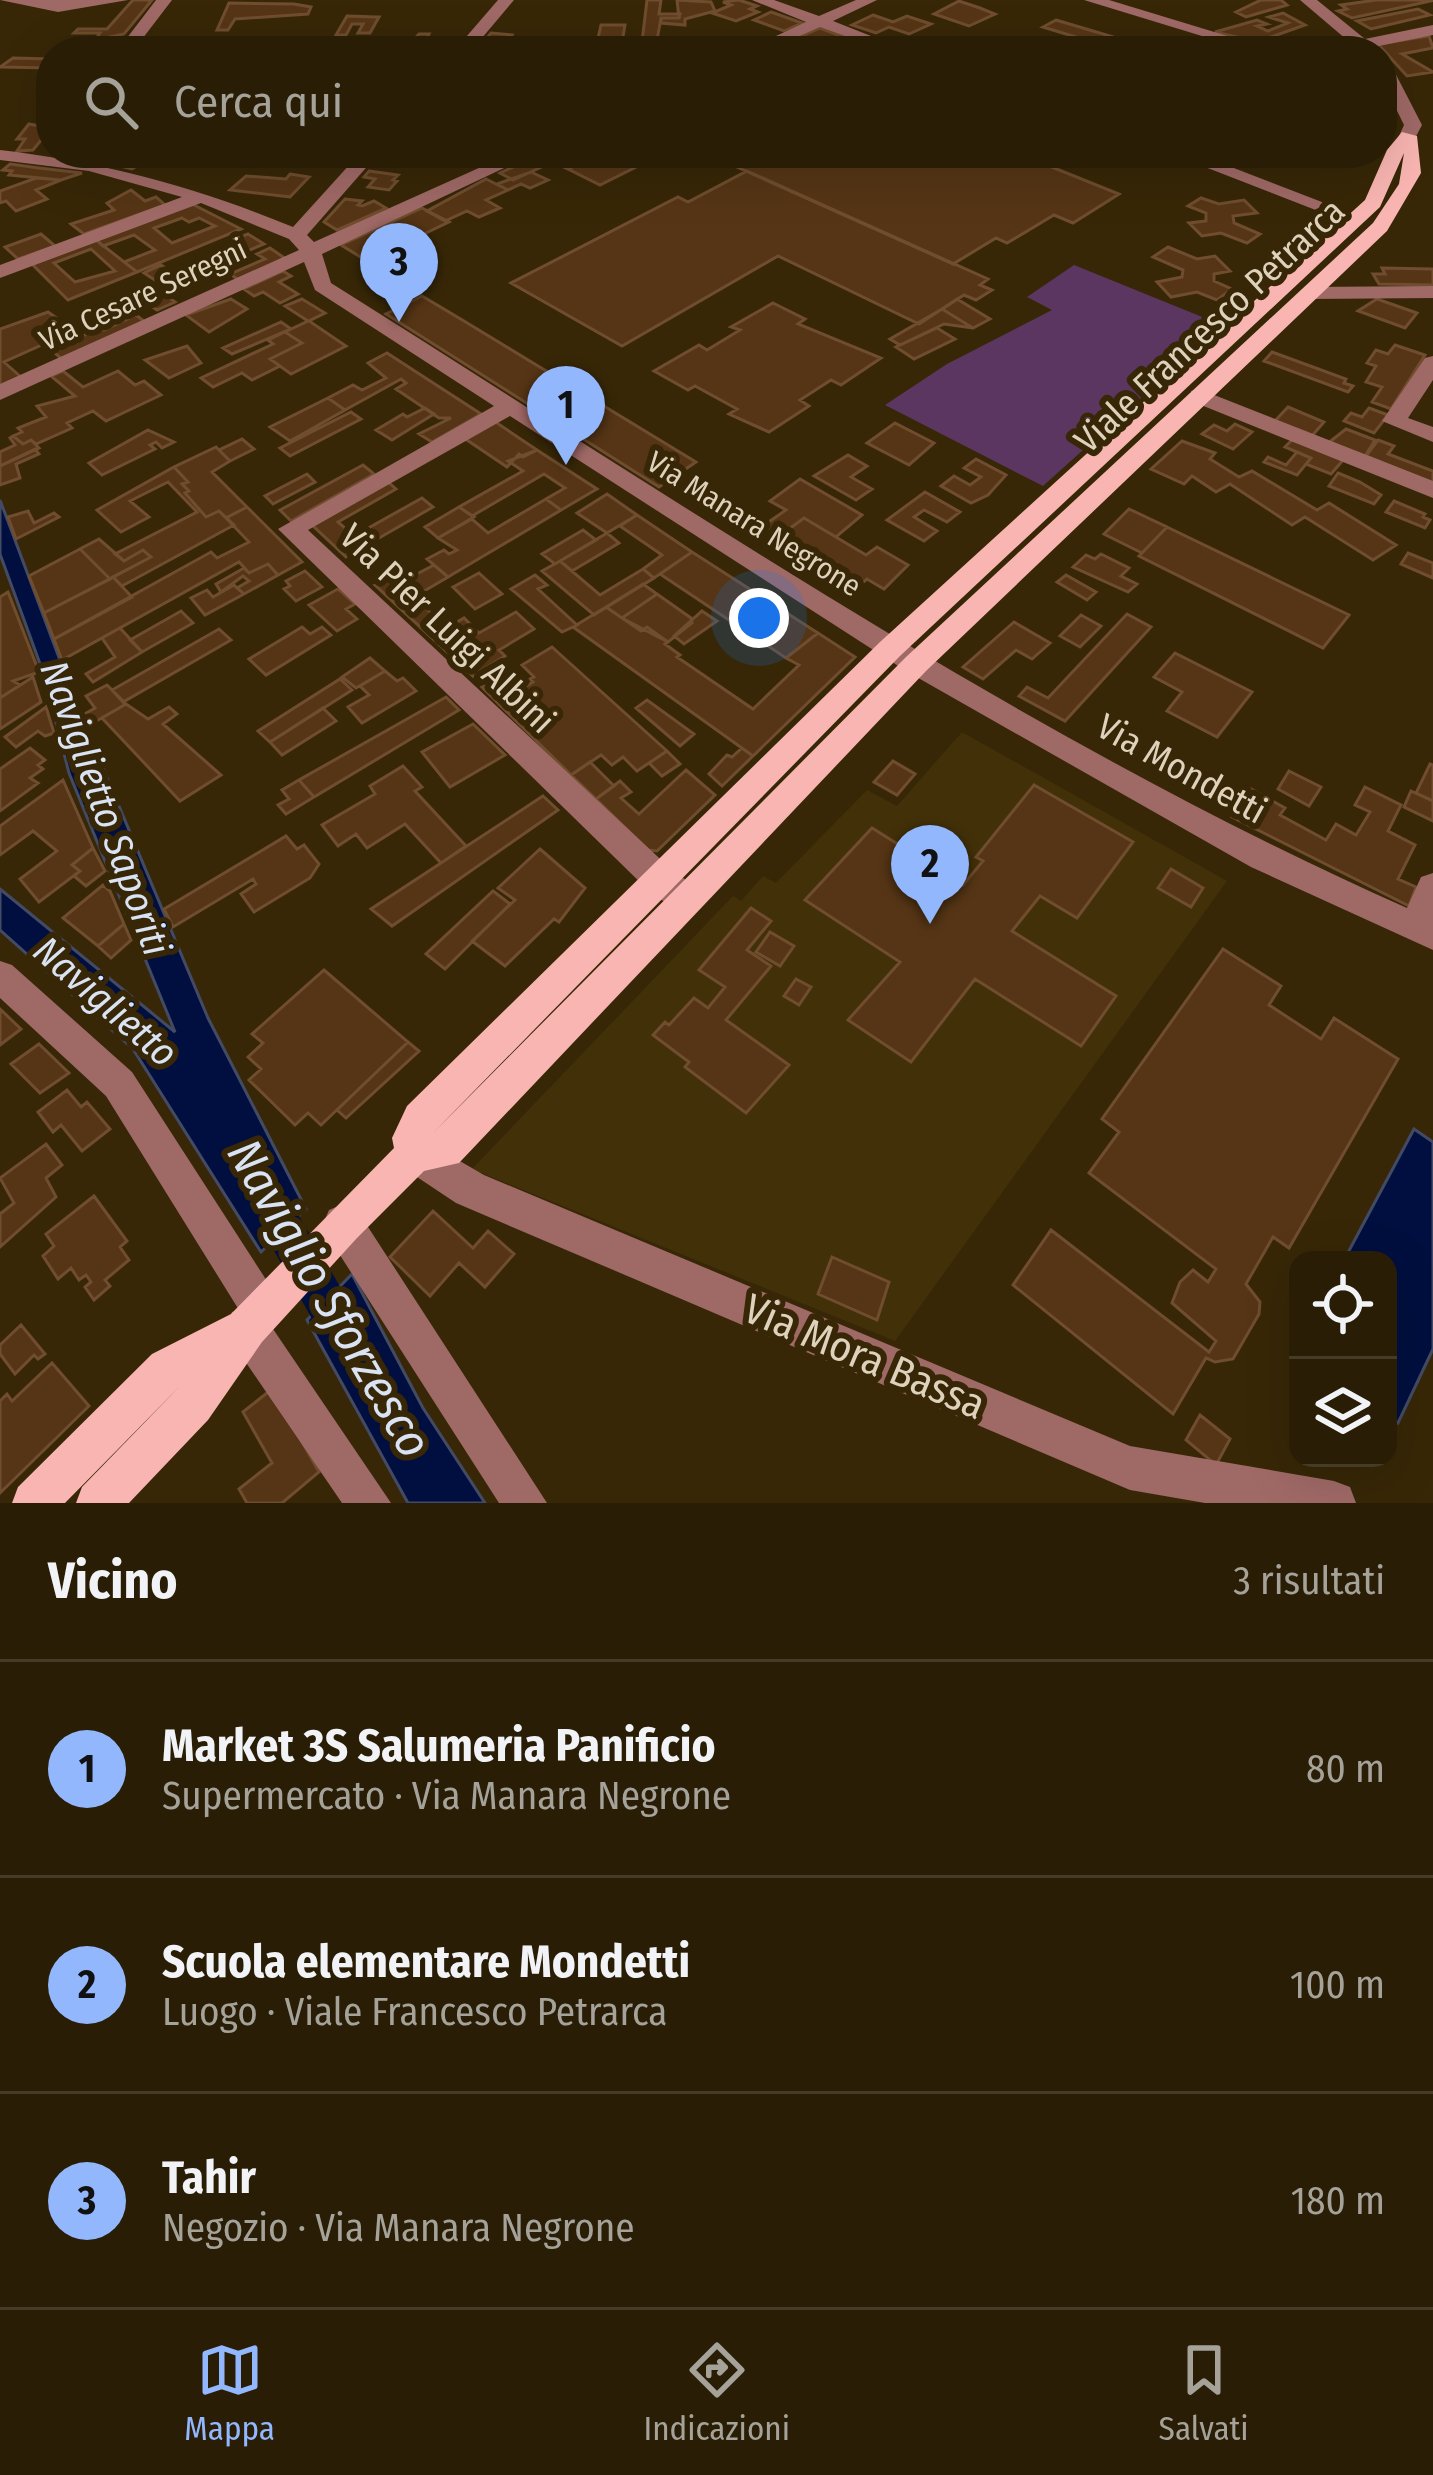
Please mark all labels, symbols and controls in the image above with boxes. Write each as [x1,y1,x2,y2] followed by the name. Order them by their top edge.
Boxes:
[36,36,1397,168] search box
[78,69,144,135] icon: search
[174,75,343,129] text: Cerca qui
[1065,189,1354,462] street label: Viale Francesco Petrarca
[360,223,438,322] pin: 3
[34,231,252,359] street label: Via Cesare Seregni
[527,366,605,465] pin: 1
[640,444,868,604] street label: Via Manara Negrone
[330,515,564,743] street label: Via Pier Luigi Albini
[729,588,789,648] your location
[30,655,180,962] water label: Naviglietto Saporiti
[1089,704,1274,833] street label: Via Mondetti
[891,825,969,924] pin: 2
[24,927,186,1076] water label: Naviglietto
[215,1129,444,1468] water label: Naviglio Sforzesco
[1289,1251,1397,1467] map controls
[1289,1251,1397,1359] button: locate
[736,1284,993,1430] street label: Via Mora Bassa
[1289,1359,1397,1467] button: layers
[48,1550,177,1612] text: Vicino
[1233,1558,1385,1604] text: 3 risultati
[162,1719,715,1773] text: Market 3S Salumeria Panificio
[79,1746,95,1792] text: 1
[1306,1746,1385,1792] text: 80 m
[162,1773,731,1819] text: Supermercato · Via Manara Negrone
[162,1935,690,1989] text: Scuola elementare Mondetti
[78,1962,96,2008] text: 2
[1290,1962,1385,2008] text: 100 m
[162,1989,667,2035] text: Luogo · Viale Francesco Petrarca
[162,2151,256,2205] text: Tahir
[78,2178,96,2224] text: 3
[1291,2178,1385,2224] text: 180 m
[162,2205,635,2251] text: Negozio · Via Manara Negrone
[184,2337,275,2449] tab: Mappa
[644,2337,790,2449] tab: Indicazioni
[1159,2337,1249,2449] tab: Salvati

